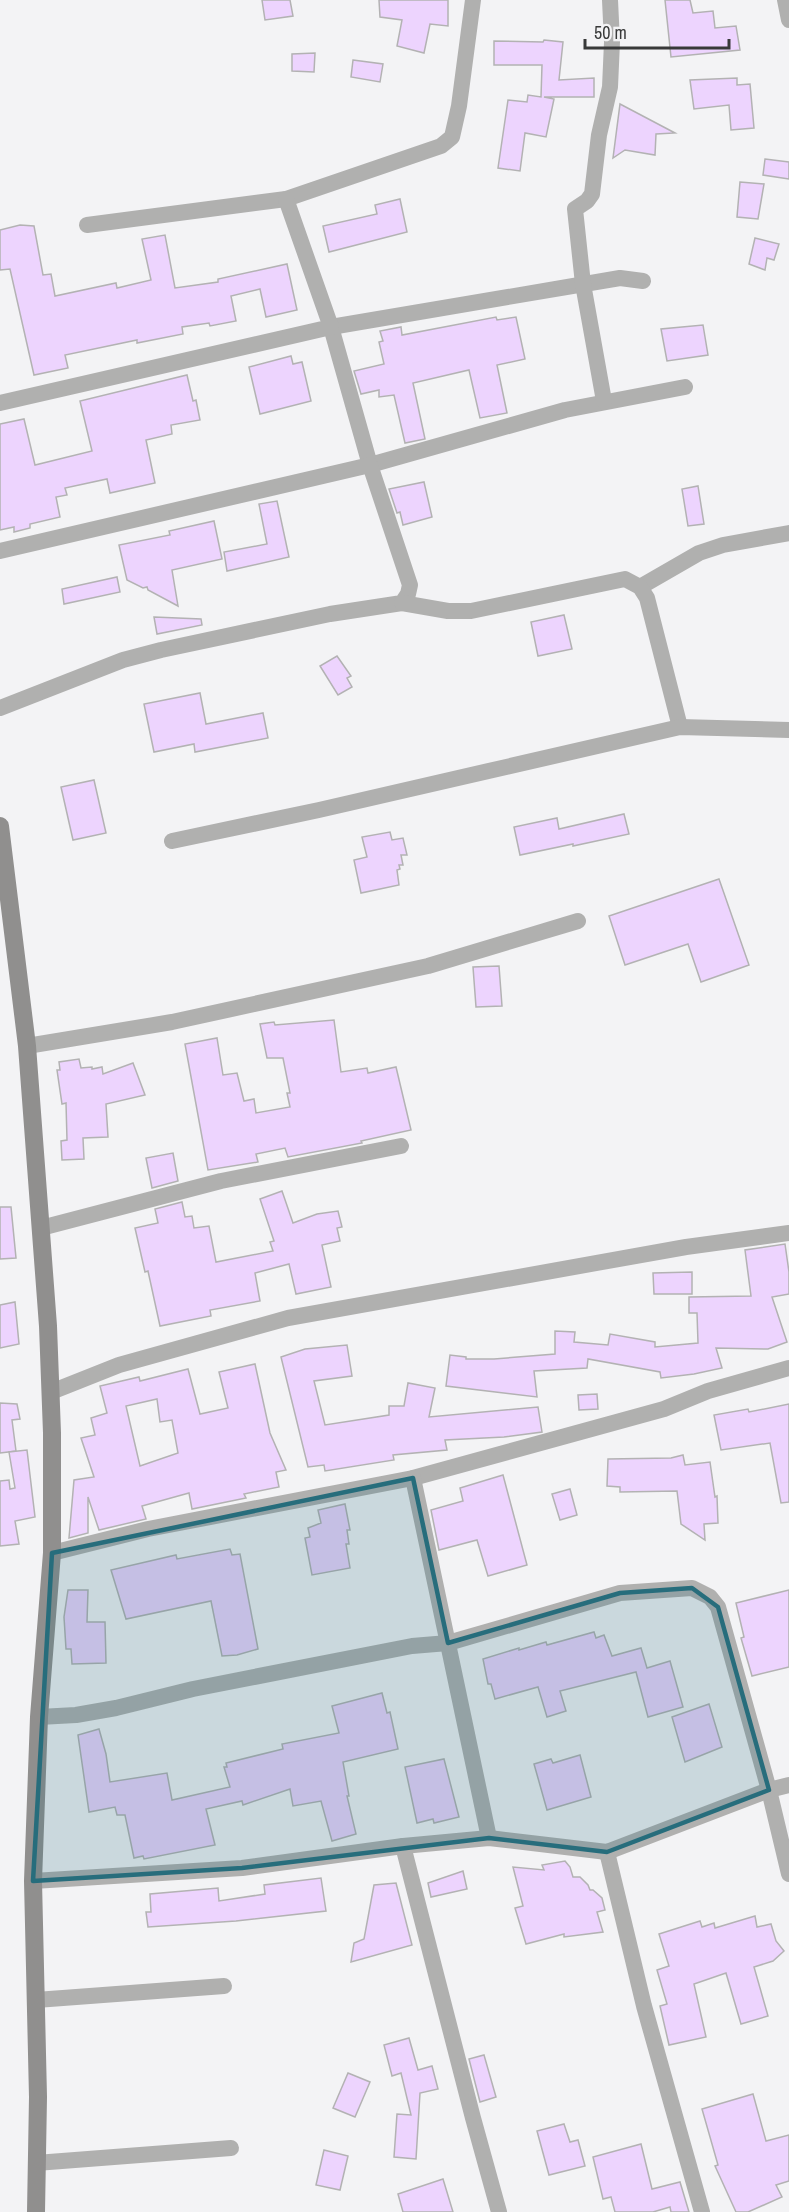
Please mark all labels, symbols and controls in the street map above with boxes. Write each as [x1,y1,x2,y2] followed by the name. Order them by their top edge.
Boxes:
[585,12,729,50] scale bar
[594,20,627,45] text: 50 m

